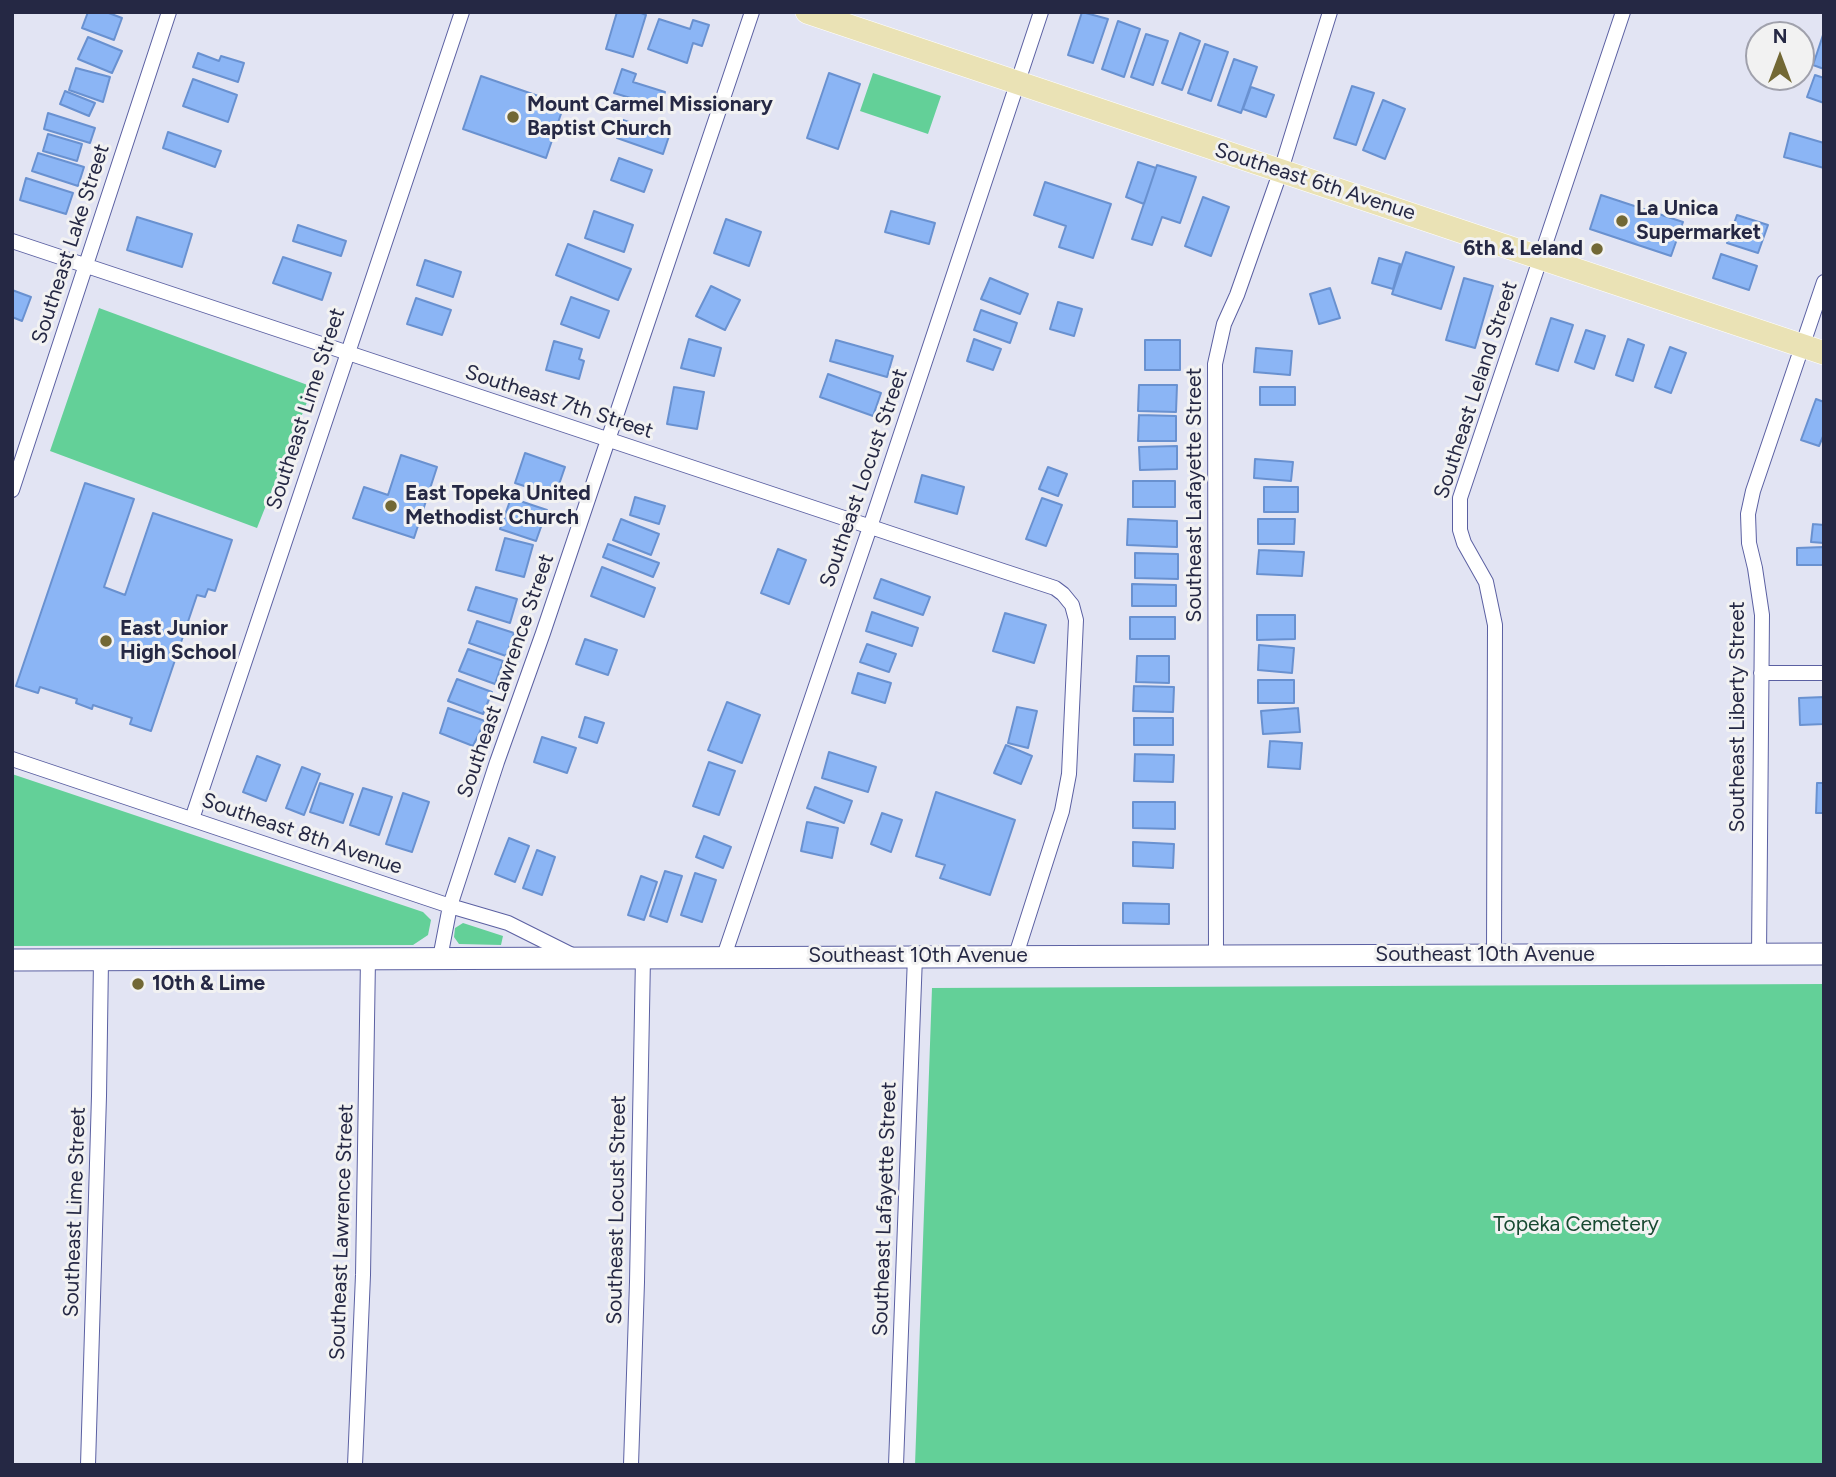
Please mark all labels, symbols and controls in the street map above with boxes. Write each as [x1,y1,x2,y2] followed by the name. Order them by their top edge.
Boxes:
[1745,21,1815,91] north arrow
[1773,25,1787,48] text: N
[527,92,773,142] place label: Mount Carmel Missionary Baptist Church
[505,109,521,125] marker: Mount Carmel Missionary Baptist Church
[1212,138,1418,226] street label: Southeast 6th Avenue
[27,141,115,347] street label: Southeast Lake Street
[1636,196,1761,246] place label: La Unica Supermarket
[1614,213,1630,229] marker: La Unica Supermarket
[1463,236,1583,262] place label: 6th & Leland
[1589,241,1605,257] marker: 6th & Leland
[1429,278,1523,502] street label: Southeast Leland Street
[261,305,351,513] street label: Southeast Lime Street
[462,360,656,444] street label: Southeast 7th Street
[815,365,913,591] street label: Southeast Locust Street
[1182,368,1208,622] street label: Southeast Lafayette Street
[405,481,591,531] place label: East Topeka United Methodist Church
[383,498,399,514] marker: East Topeka United Methodist Church
[452,551,560,801] street label: Southeast Lawrence Street
[1725,601,1751,833] street label: Southeast Liberty Street
[120,616,237,666] place label: East Junior High School
[98,633,114,649] marker: East Junior High School
[198,788,406,880] street label: Southeast 8th Avenue
[1375,942,1595,968] street label: Southeast 10th Avenue
[808,943,1028,969] street label: Southeast 10th Avenue
[152,971,265,997] place label: 10th & Lime
[130,976,146,992] marker: 10th & Lime
[868,1081,902,1337] street label: Southeast Lafayette Street
[602,1095,632,1325] street label: Southeast Locust Street
[325,1103,359,1361] street label: Southeast Lawrence Street
[59,1106,91,1318] street label: Southeast Lime Street
[1493,1212,1659,1238] park label: Topeka Cemetery

